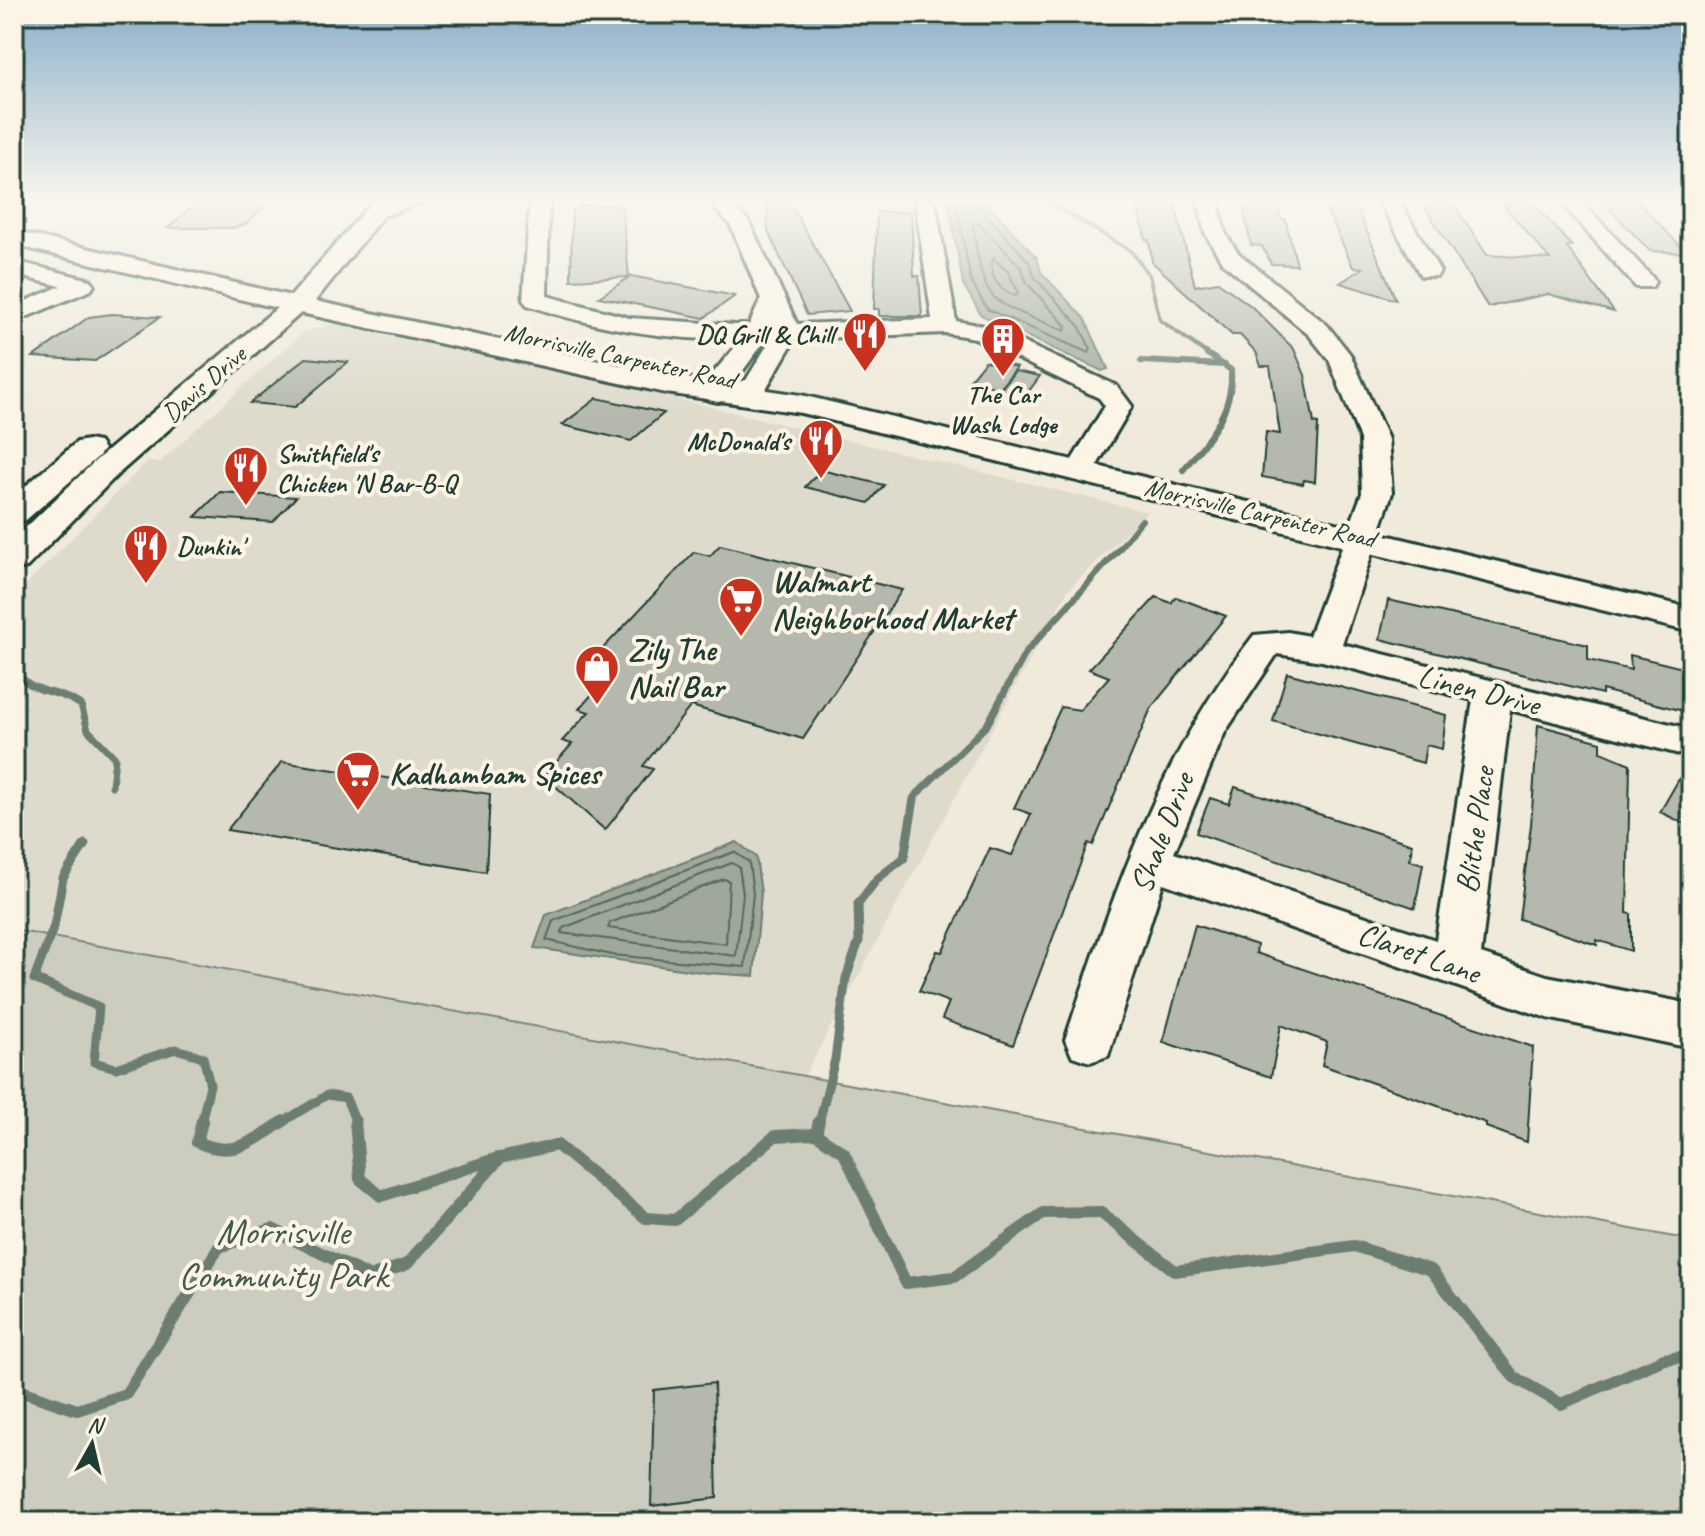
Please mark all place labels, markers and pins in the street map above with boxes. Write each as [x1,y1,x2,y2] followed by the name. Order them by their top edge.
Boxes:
[841,310,889,373] restaurant icon: DQ Grill & Chill
[979,315,1027,378] building icon: The Car Wash Lodge
[696,318,839,351] place label: DQ Grill & Chill
[950,378,1059,441] place label: The Car Wash Lodge
[797,417,845,480] restaurant icon: McDonald's
[687,425,793,458] place label: McDonald's
[277,437,459,500] place label: Smithfield's Chicken 'N Bar-B-Q
[222,444,270,507] restaurant icon: Smithfield's Chicken 'N Bar-B-Q
[122,522,170,585] restaurant icon: Dunkin'
[177,530,249,563] place label: Dunkin'
[772,561,1017,639] place label: Walmart Neighborhood Market
[717,575,765,638] supermarket icon: Walmart Neighborhood Market
[628,629,727,707] place label: Zily The Nail Bar
[573,643,621,706] shop icon: Zily The Nail Bar
[334,749,382,812] supermarket icon: Kadhambam Spices
[389,753,604,794] place label: Kadhambam Spices

